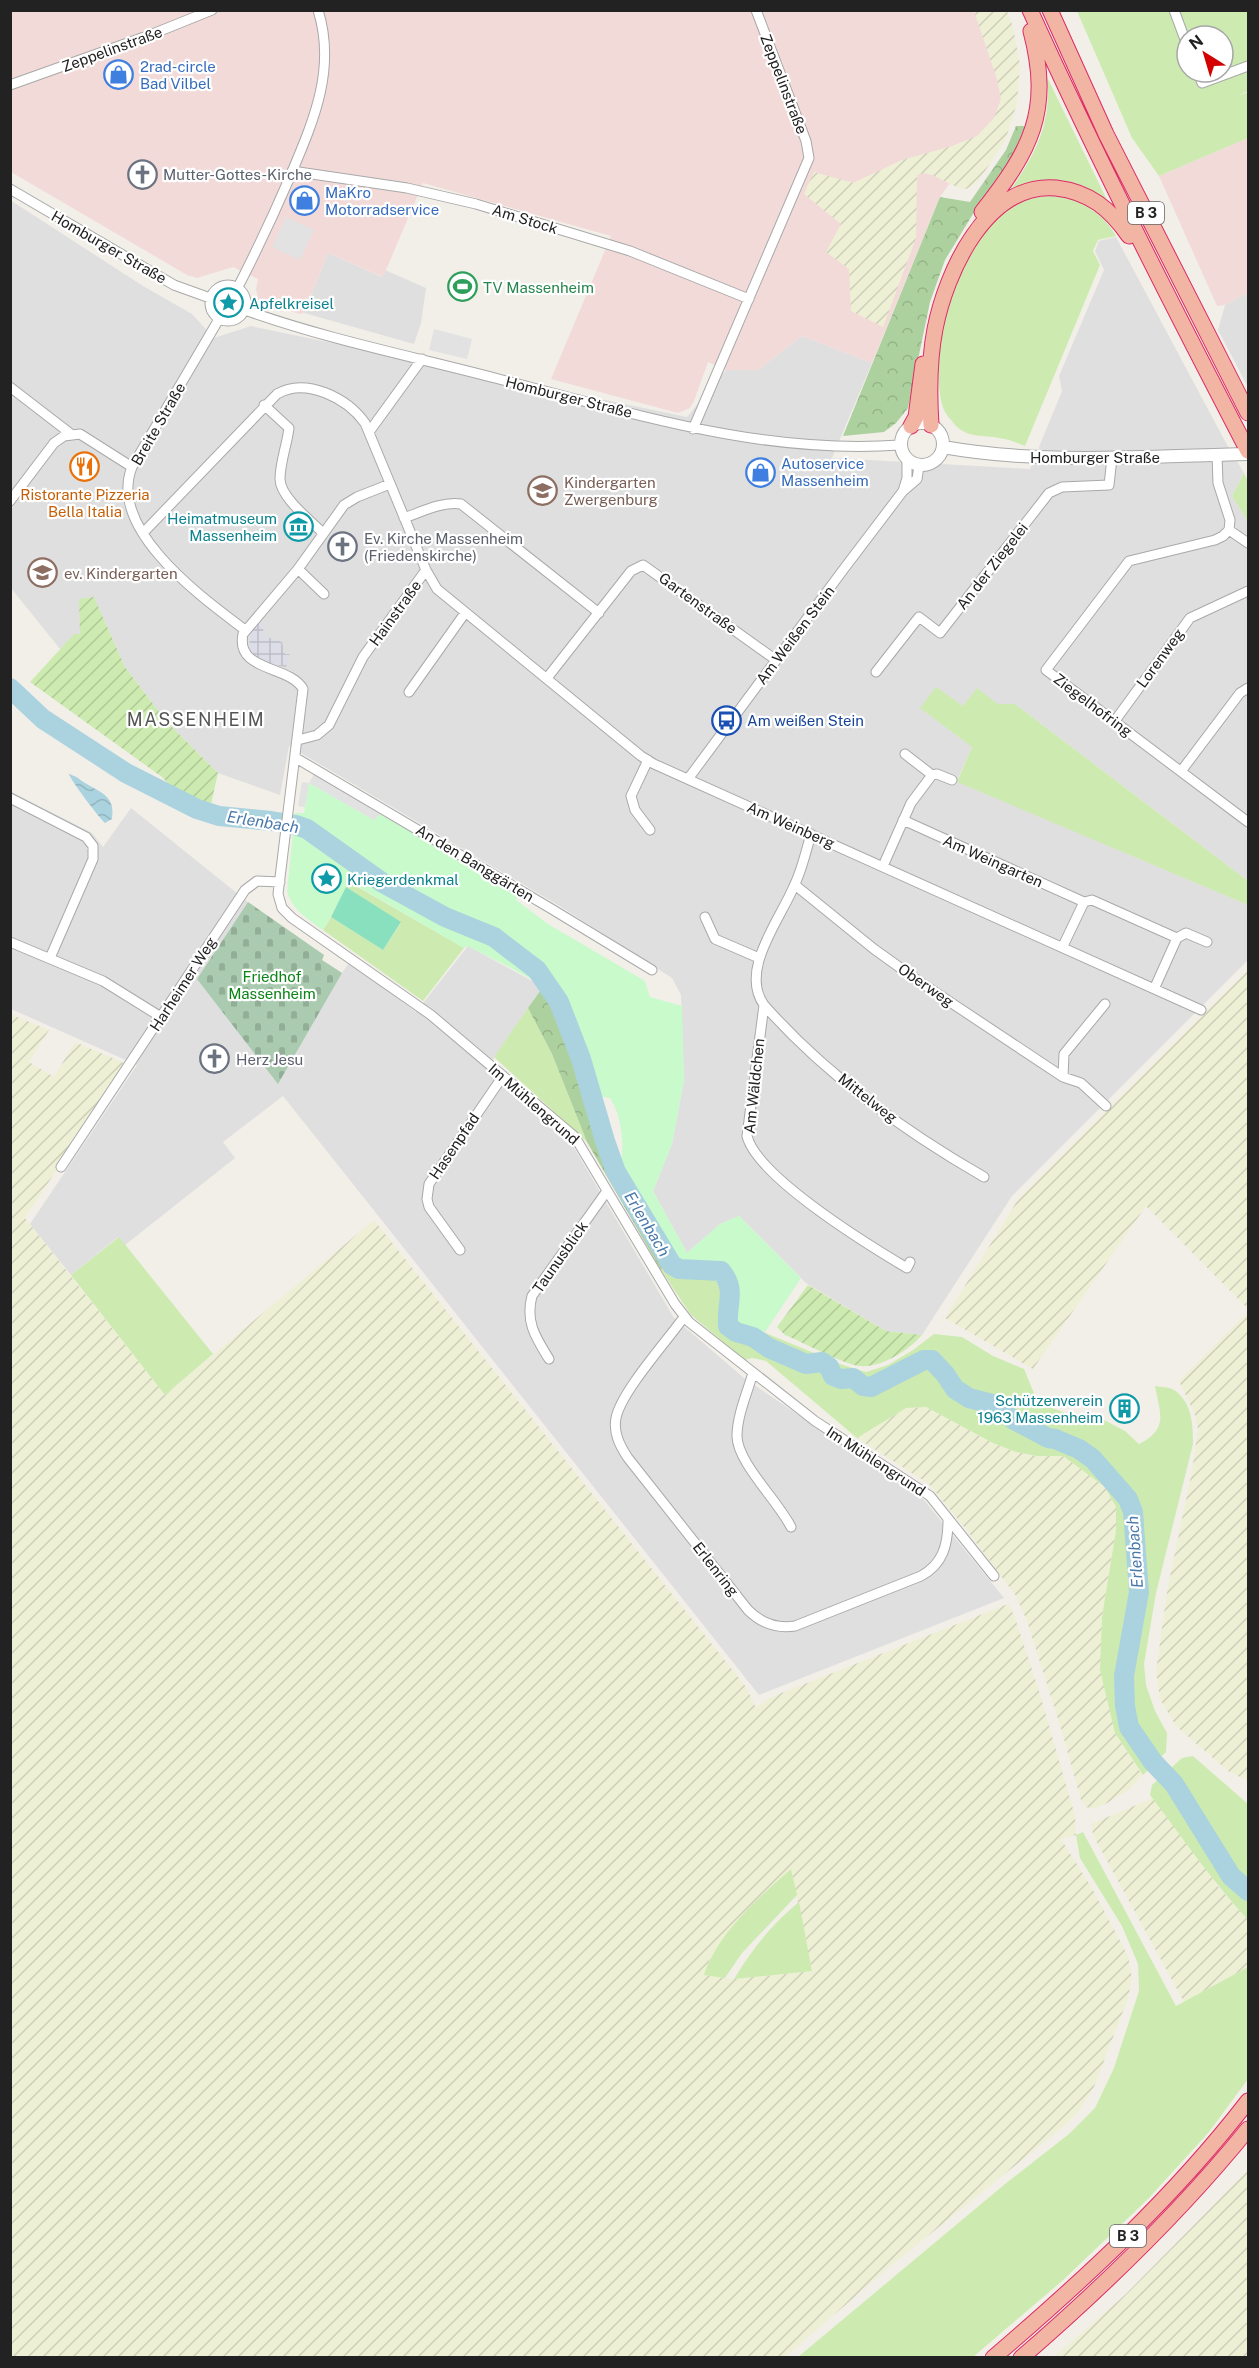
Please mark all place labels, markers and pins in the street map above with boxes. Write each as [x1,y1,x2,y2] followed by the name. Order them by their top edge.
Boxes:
[140,58,216,92] place label: 2rad-circle Bad Vilbel
[103,59,135,91] shop icon: 2rad-circle Bad Vilbel
[126,158,158,190] church icon: Mutter-Gottes-Kirche
[163,166,312,183] place label: Mutter-Gottes-Kirche
[325,184,439,218] place label: MaKro Motorradservice
[288,185,320,217] shop icon: MaKro Motorradservice
[446,271,478,303] sports icon: TV Massenheim
[483,279,594,296] place label: TV Massenheim
[212,287,244,319] place icon: Apfelkreisel
[249,295,334,312] place label: Apfelkreisel
[69,451,101,483] restaurant icon: Ristorante Pizzeria Bella Italia
[781,455,869,489] place label: Autoservice Massenheim
[744,456,776,488] shop icon: Autoservice Massenheim
[564,474,658,508] place label: Kindergarten Zwergenburg
[527,475,559,507] school or university icon: Kindergarten Zwergenburg
[20,486,150,520] place label: Ristorante Pizzeria Bella Italia
[167,510,277,544] place label: Heimatmuseum Massenheim
[282,511,314,543] museum icon: Heimatmuseum Massenheim
[364,530,523,564] place label: Ev. Kirche Massenheim (Friedenskirche)
[327,531,359,563] church icon: Ev. Kirche Massenheim (Friedenskirche)
[27,557,59,589] school or university icon: ev. Kindergarten
[64,565,178,582] place label: ev. Kindergarten
[710,704,742,736] bus stop icon: Am weißen Stein
[747,712,864,729] place label: Am weißen Stein
[310,863,342,895] place icon: Kriegerdenkmal
[347,871,459,888] place label: Kriegerdenkmal
[199,1043,231,1075] church icon: Herz Jesu
[236,1051,303,1068] place label: Herz Jesu
[978,1392,1103,1426] place label: Schützenverein 1963 Massenheim
[1108,1393,1140,1425] building icon: Schützenverein 1963 Massenheim

